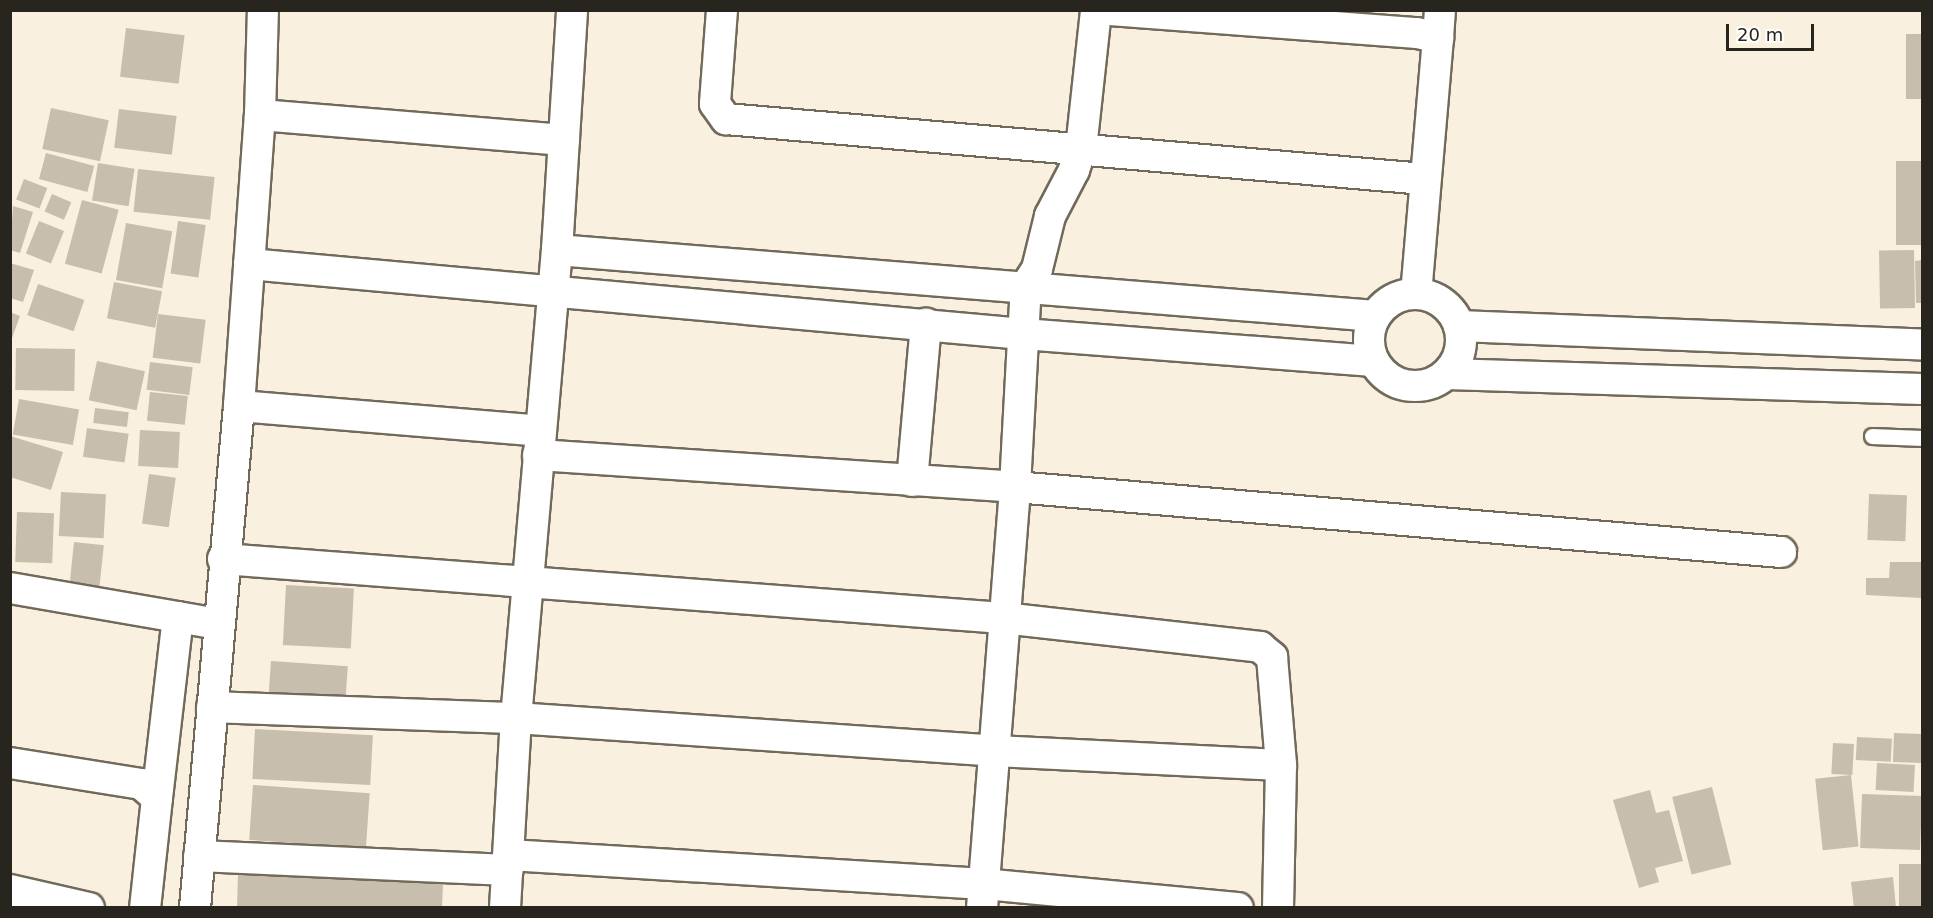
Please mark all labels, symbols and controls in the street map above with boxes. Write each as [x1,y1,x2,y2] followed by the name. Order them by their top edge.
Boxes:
[1729,12,1818,50] scale bar
[1737,24,1783,45] text: 20 m

